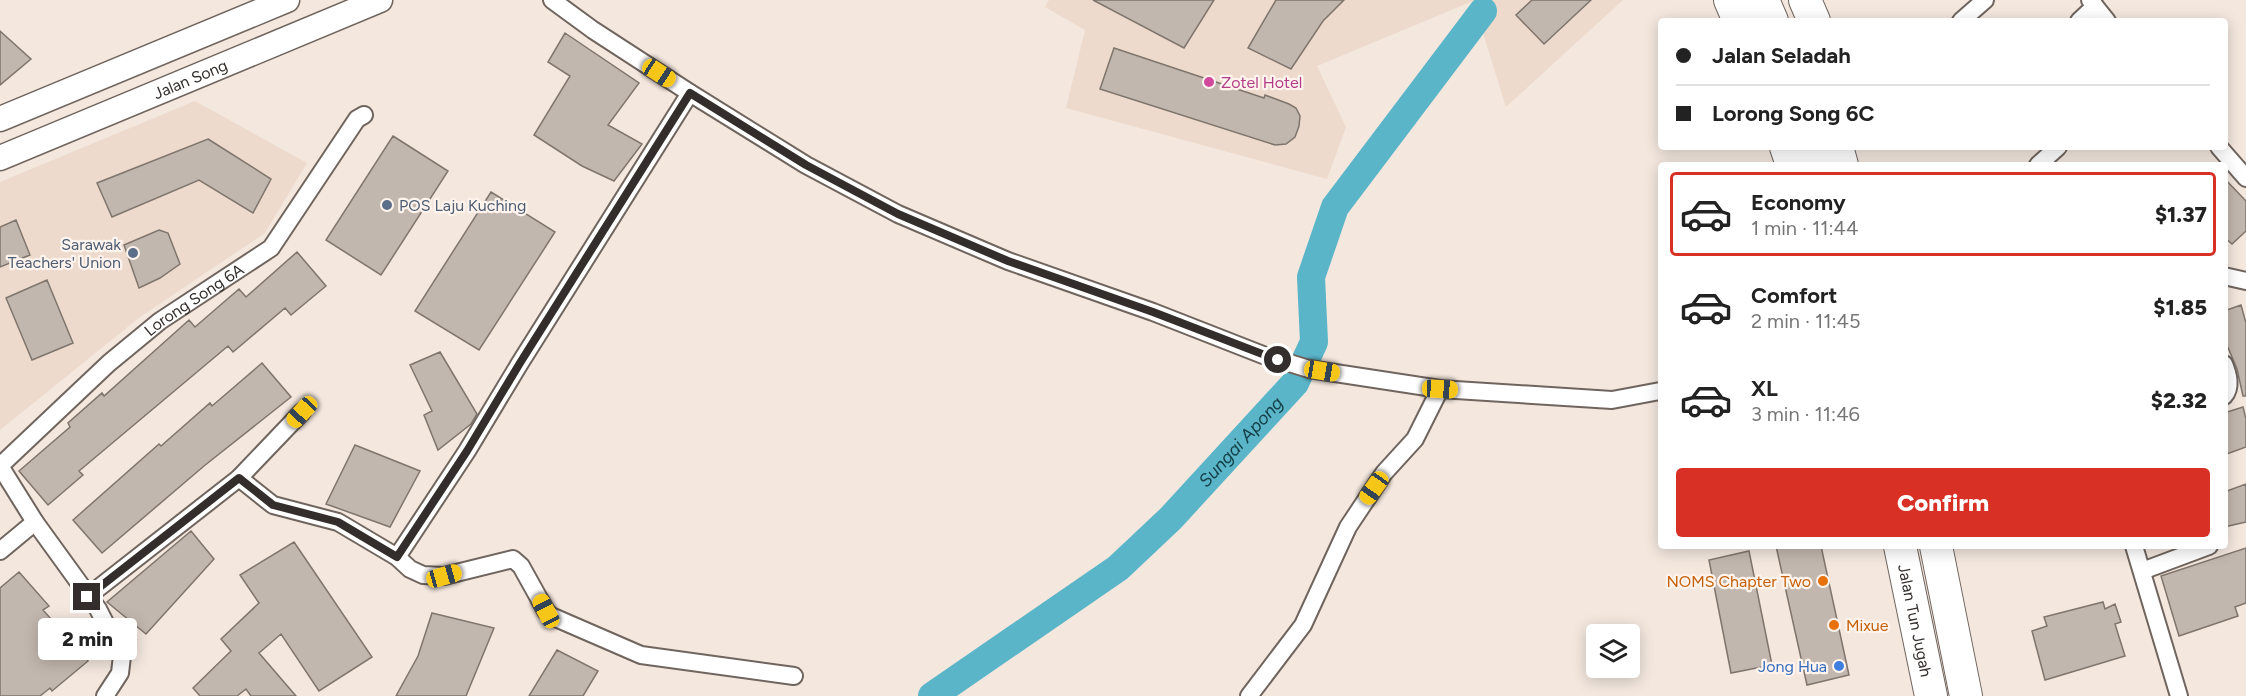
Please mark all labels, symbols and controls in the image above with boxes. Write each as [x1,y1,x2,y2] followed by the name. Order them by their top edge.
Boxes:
[1712,42,1851,69] text: Jalan Seladah
[150,55,230,103] street label: Jalan Song
[639,56,679,90] car
[1221,73,1302,92] place label: Zotel Hotel
[1202,75,1216,89] marker: Zotel Hotel
[1712,100,1874,127] text: Lorong Song 6C
[1679,187,1733,241] icon: car
[1751,189,1846,216] text: Economy
[399,196,526,215] place label: POS Laju Kuching
[380,198,394,212] marker: POS Laju Kuching
[2155,201,2207,228] text: $1.37
[1751,216,1858,240] text: 1 min · 11:44
[8,235,121,272] place label: Sarawak Teachers' Union
[126,246,140,260] marker: Sarawak Teachers' Union
[140,259,247,340] street label: Lorong Song 6A
[1679,280,1733,334] icon: car
[1751,282,1837,309] text: Comfort
[2153,294,2207,321] text: $1.85
[1751,309,1860,333] text: 2 min · 11:45
[1264,346,1291,373] route start
[1303,359,1341,383] car
[1679,373,1733,427] icon: car
[1751,375,1778,402] text: XL
[1422,379,1458,399] car
[2151,387,2207,414] text: $2.32
[1194,392,1288,492] water label: Sungai Apong
[283,393,321,431] car
[1751,402,1860,426] text: 3 min · 11:46
[1356,468,1392,508] car
[1676,468,2210,537] button: Confirm
[424,562,464,590] car
[1894,562,1936,679] street label: Jalan Tun Jugah
[1666,572,1811,591] place label: NOMS Chapter Two
[1816,574,1830,588] marker: NOMS Chapter Two
[73,583,100,610] route end
[530,591,562,631] car
[1846,616,1889,635] place label: Mixue
[38,618,136,660] callout: 2 min
[1827,618,1841,632] marker: Mixue
[1586,624,1640,678] map controls
[1586,624,1640,678] button: layers
[62,627,113,651] text: 2 min
[1758,657,1827,676] place label: Jong Hua
[1832,659,1846,673] marker: Jong Hua

